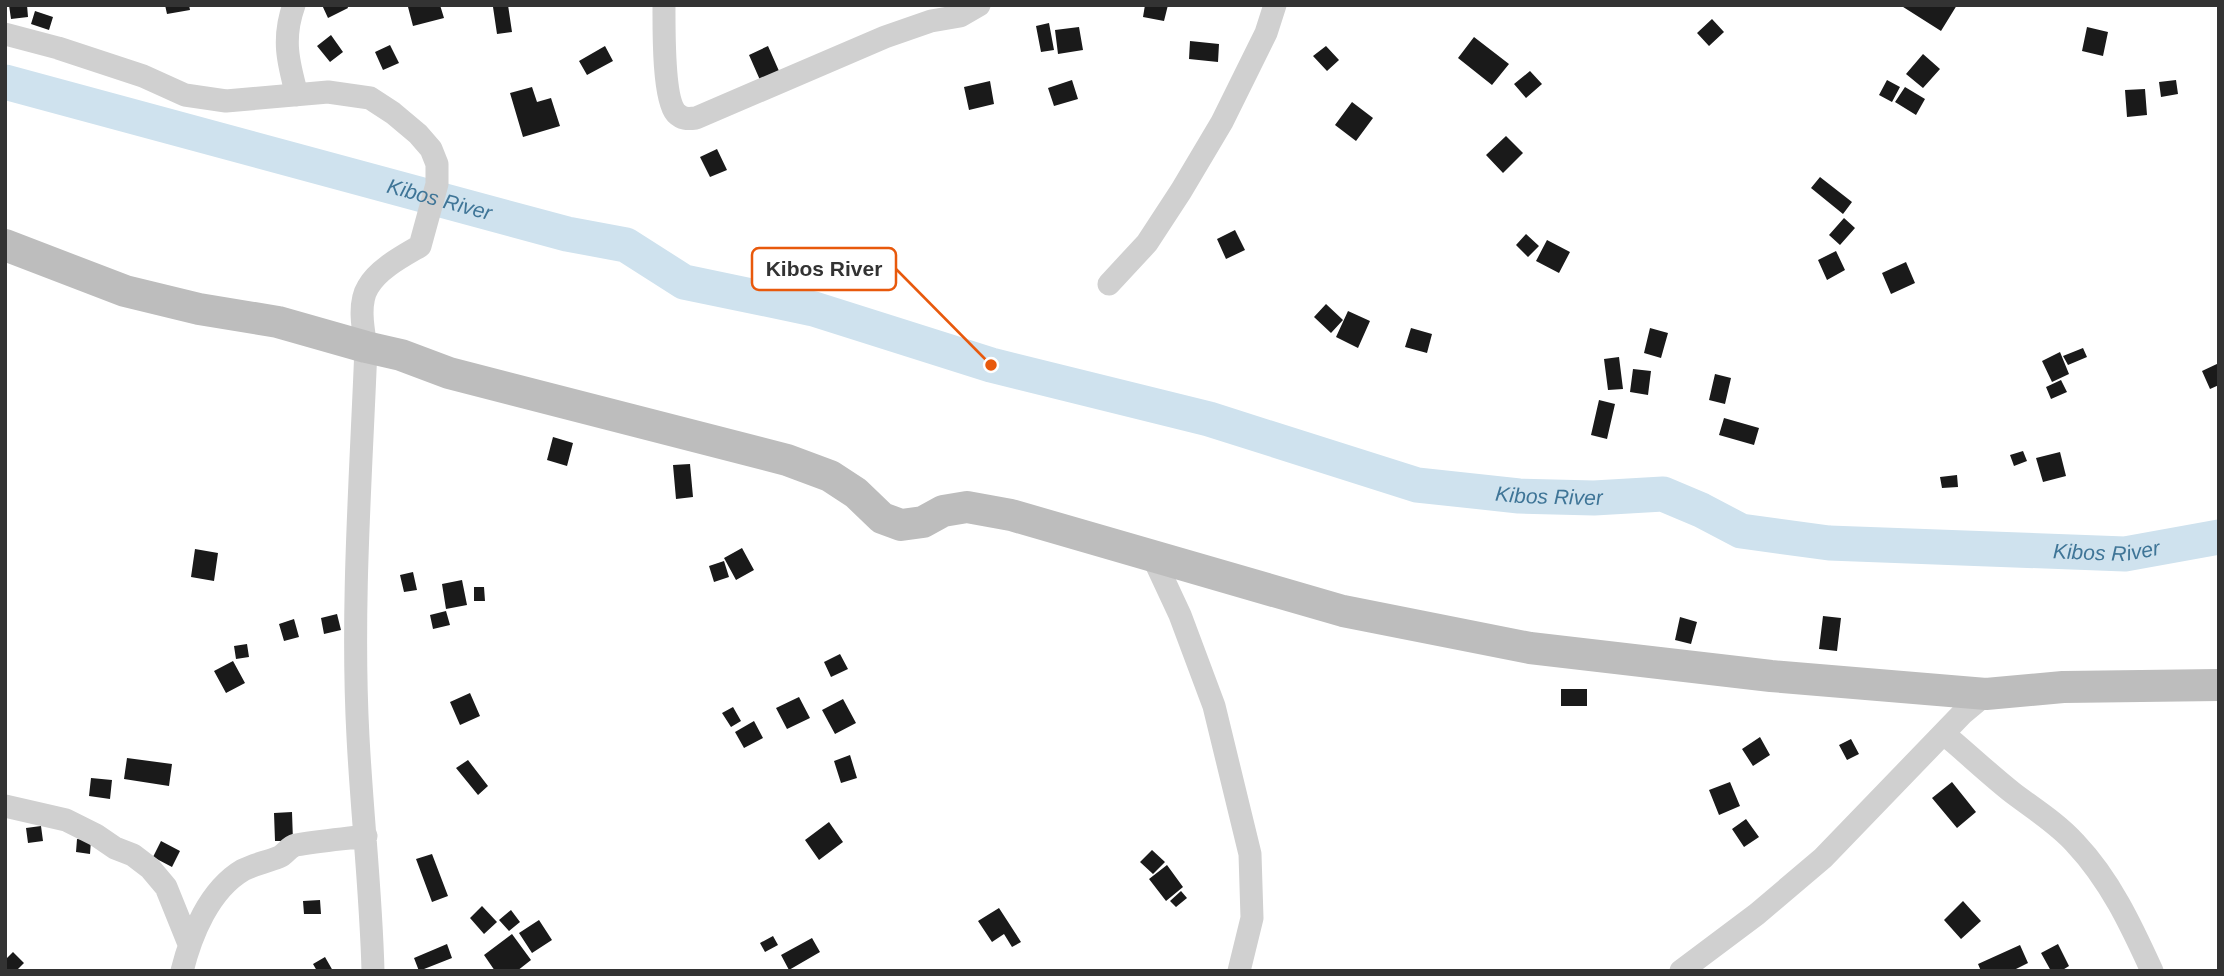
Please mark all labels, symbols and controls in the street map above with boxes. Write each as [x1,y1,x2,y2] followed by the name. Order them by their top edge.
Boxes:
[385,174,495,224] water label: Kibos River
[752,248,896,290] callout: Kibos River
[766,257,882,280] text: Kibos River
[1494,482,1604,509] water label: Kibos River
[2053,536,2163,565] water label: Kibos River

